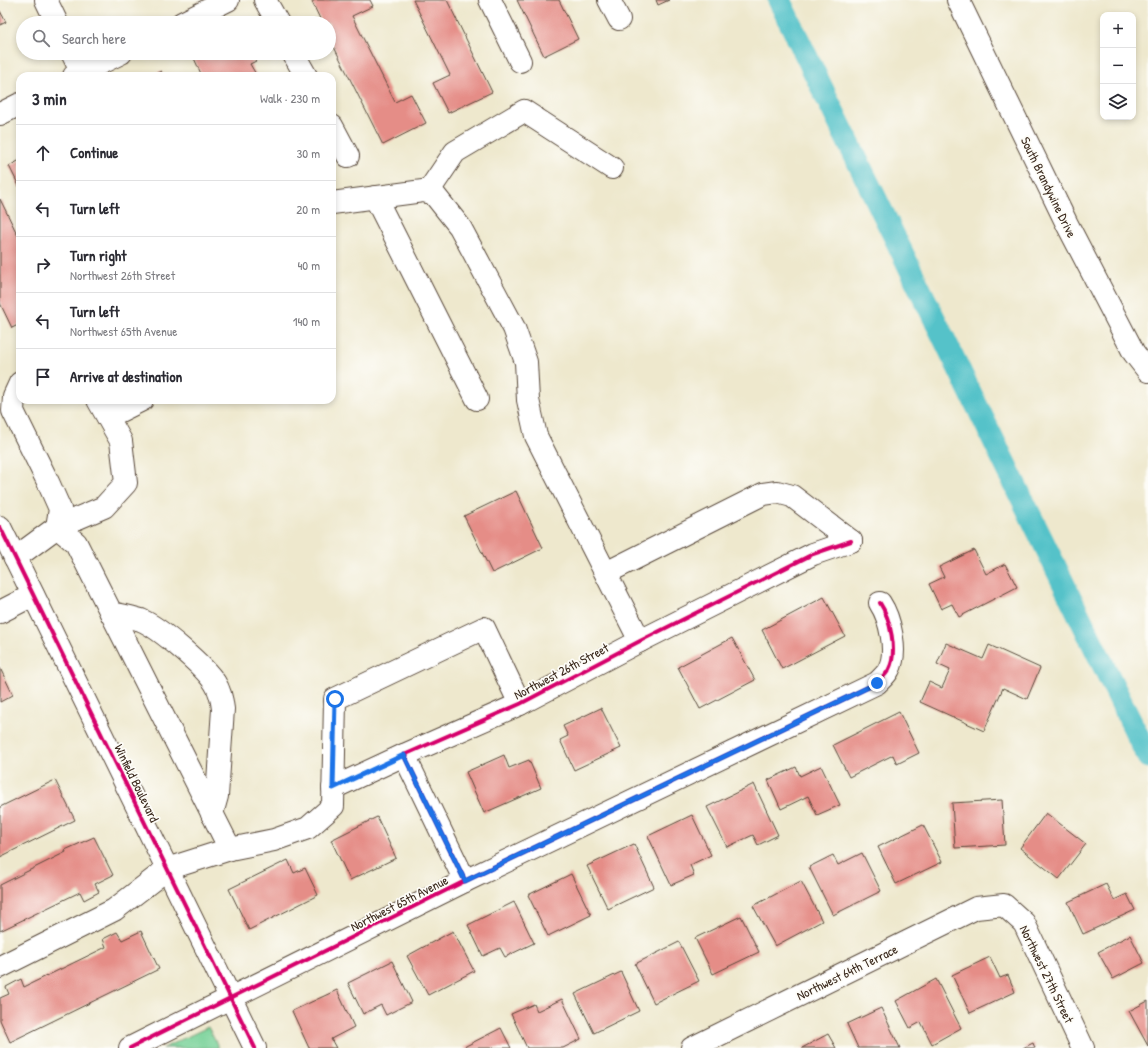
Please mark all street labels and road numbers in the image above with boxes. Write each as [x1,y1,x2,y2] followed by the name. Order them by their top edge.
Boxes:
[1017,134,1081,240] street label: South Brandywine Drive
[510,638,612,704] street label: Northwest 26th Street
[110,741,164,825] street label: Winfield Boulevard
[347,871,451,935] street label: Northwest 65th Avenue
[1016,922,1079,1026] street label: Northwest 27th Street
[793,940,901,1004] street label: Northwest 64th Terrace

